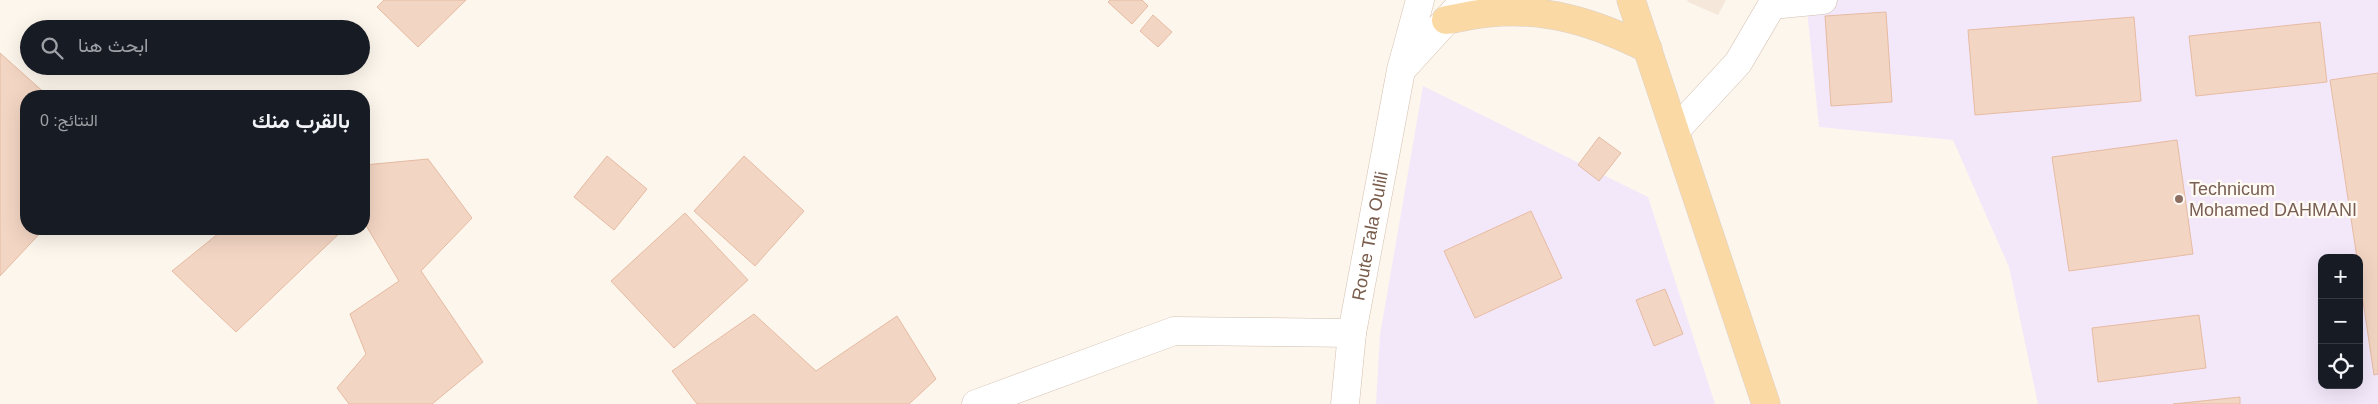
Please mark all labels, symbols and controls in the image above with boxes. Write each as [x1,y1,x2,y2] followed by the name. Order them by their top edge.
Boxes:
[20,20,370,75] search box
[38,34,66,62] icon: search
[78,35,148,56] text: ابحث هنا
[252,109,350,132] text: بالقرب منك
[40,112,98,129] text: النتائج: 0
[1348,170,1392,302] street label: Route Tala Oulili
[2189,179,2357,220] place label: Technicum Mohamed DAHMANI
[2173,193,2185,205] marker: Technicum Mohamed DAHMANI
[2318,254,2363,389] map controls
[2318,254,2363,299] button: +
[2318,299,2363,344] button: −
[2318,344,2363,389] button: locate

